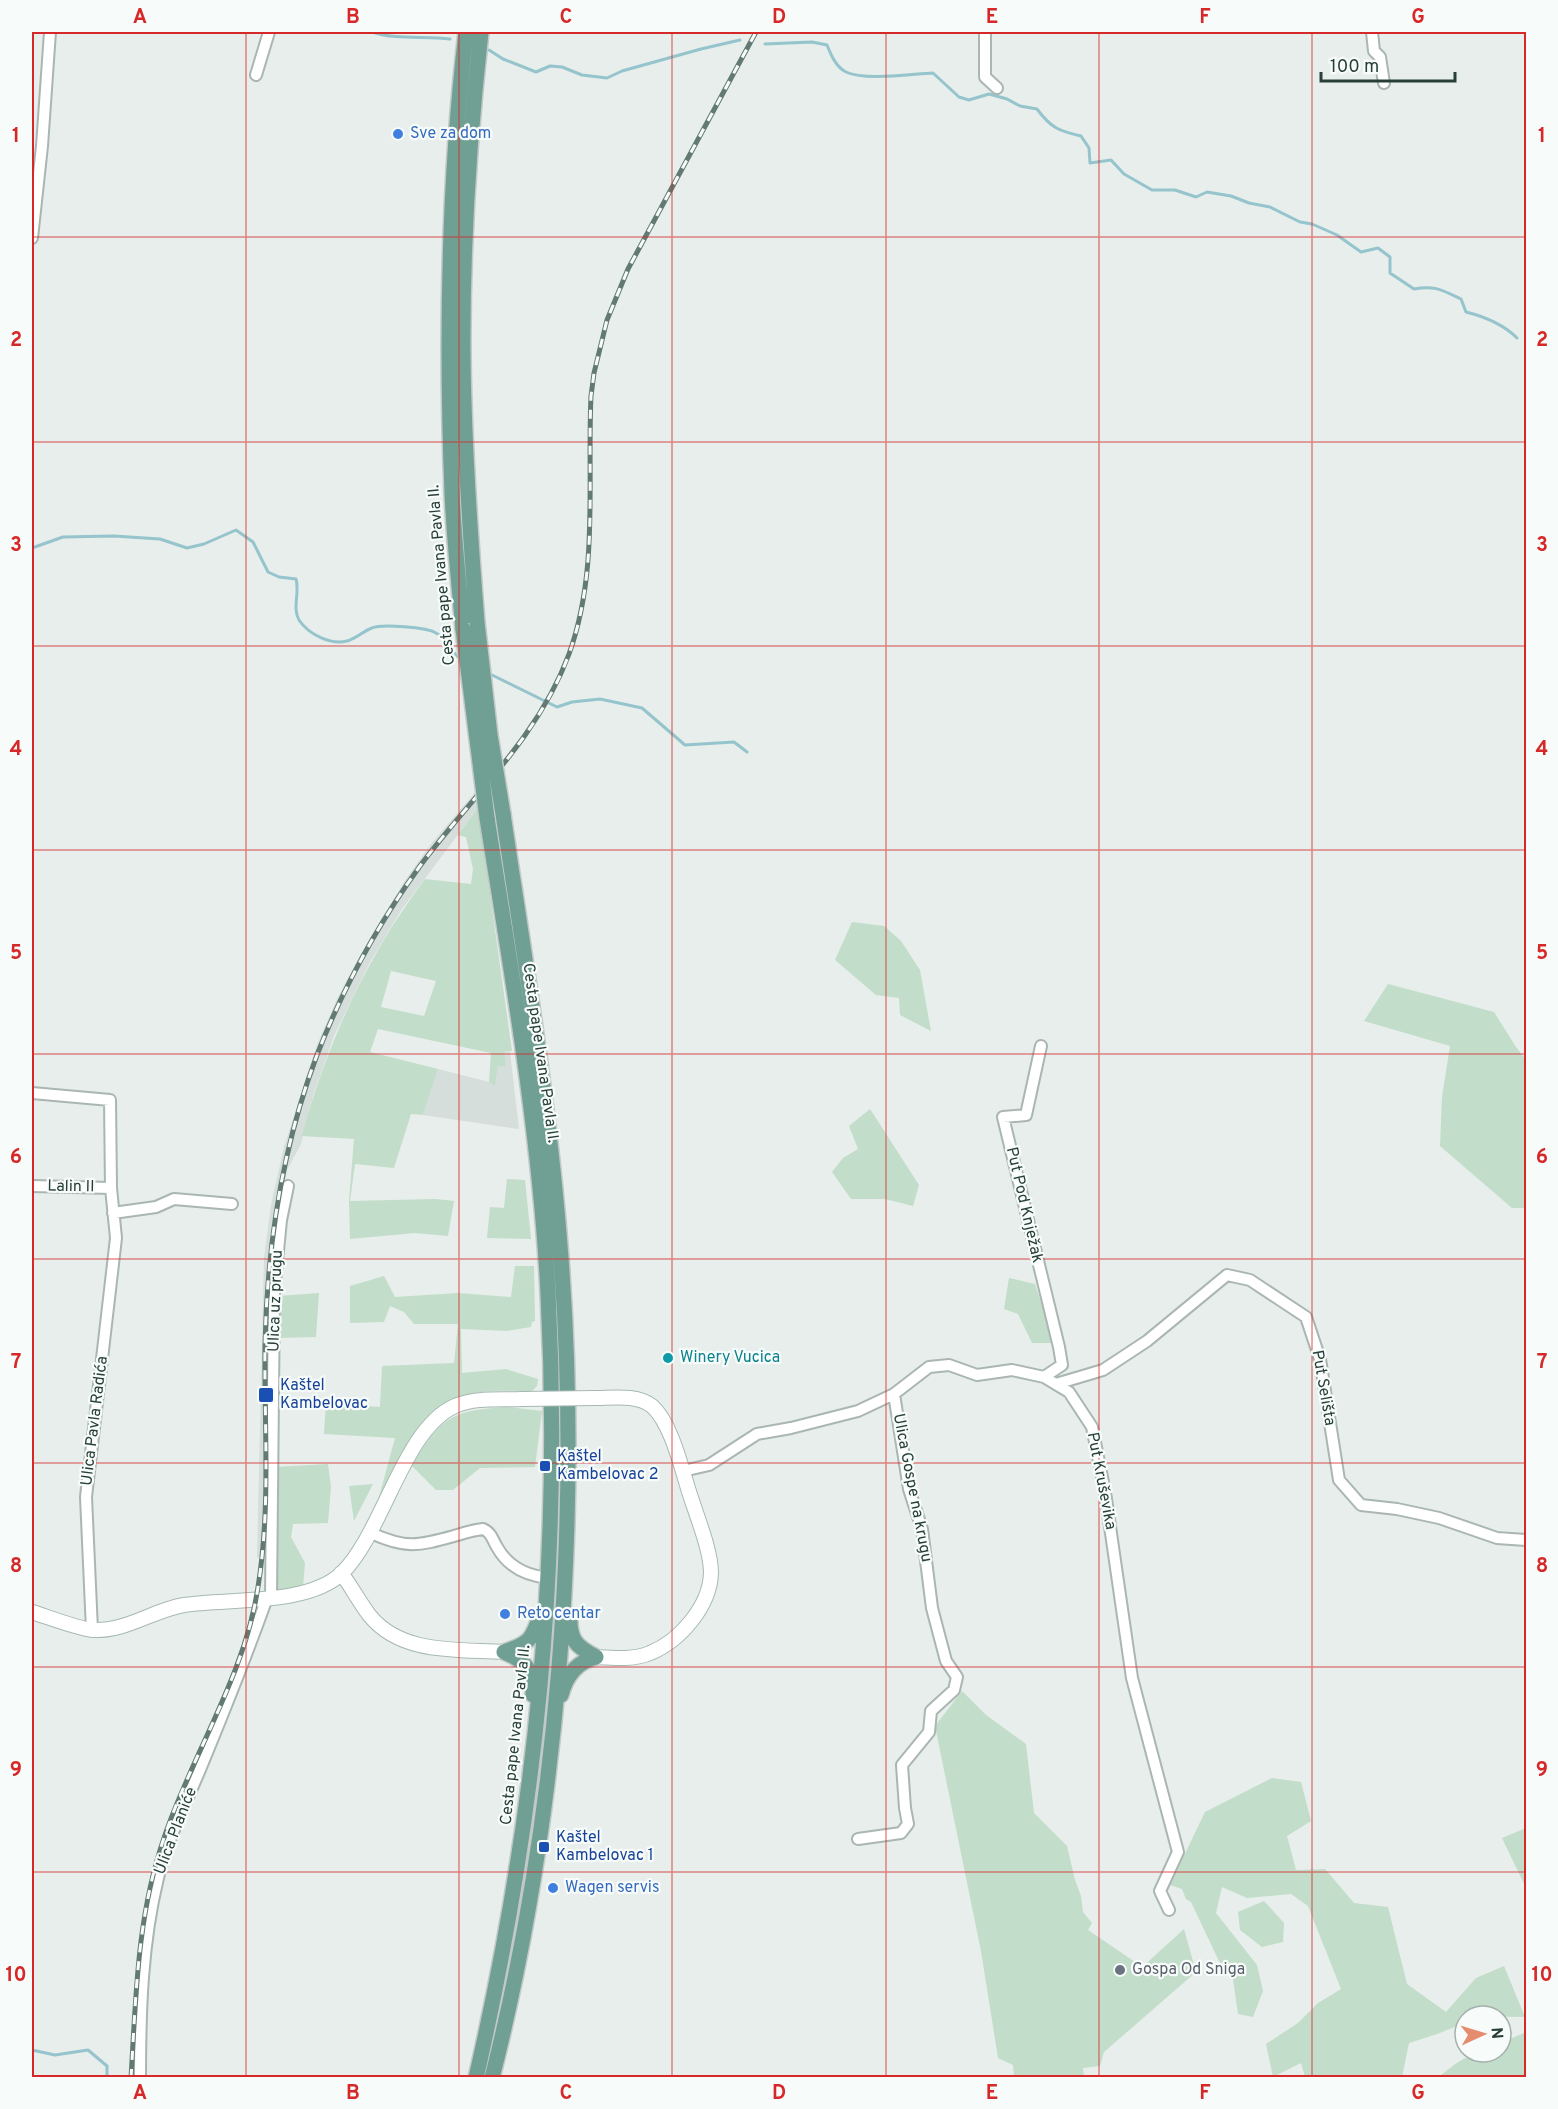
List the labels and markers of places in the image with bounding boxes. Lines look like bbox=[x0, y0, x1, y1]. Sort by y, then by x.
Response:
place label: Sve za dom bbox=[410, 124, 491, 144]
marker: Sve za dom bbox=[391, 127, 405, 141]
place label: Winery Vucica bbox=[680, 1348, 780, 1368]
marker: Winery Vucica bbox=[661, 1351, 675, 1365]
place label: Kaštel Kambelovac bbox=[280, 1376, 368, 1414]
marker: Kaštel Kambelovac bbox=[257, 1386, 275, 1404]
place label: Kaštel Kambelovac 2 bbox=[557, 1447, 658, 1485]
marker: Kaštel Kambelovac 2 bbox=[538, 1459, 552, 1473]
place label: Reto centar bbox=[517, 1604, 601, 1624]
marker: Reto centar bbox=[498, 1607, 512, 1621]
place label: Kaštel Kambelovac 1 bbox=[556, 1828, 654, 1866]
marker: Kaštel Kambelovac 1 bbox=[537, 1840, 551, 1854]
place label: Wagen servis bbox=[565, 1878, 659, 1898]
marker: Wagen servis bbox=[546, 1881, 560, 1895]
place label: Gospa Od Sniga bbox=[1132, 1960, 1245, 1980]
marker: Gospa Od Sniga bbox=[1113, 1963, 1127, 1977]

